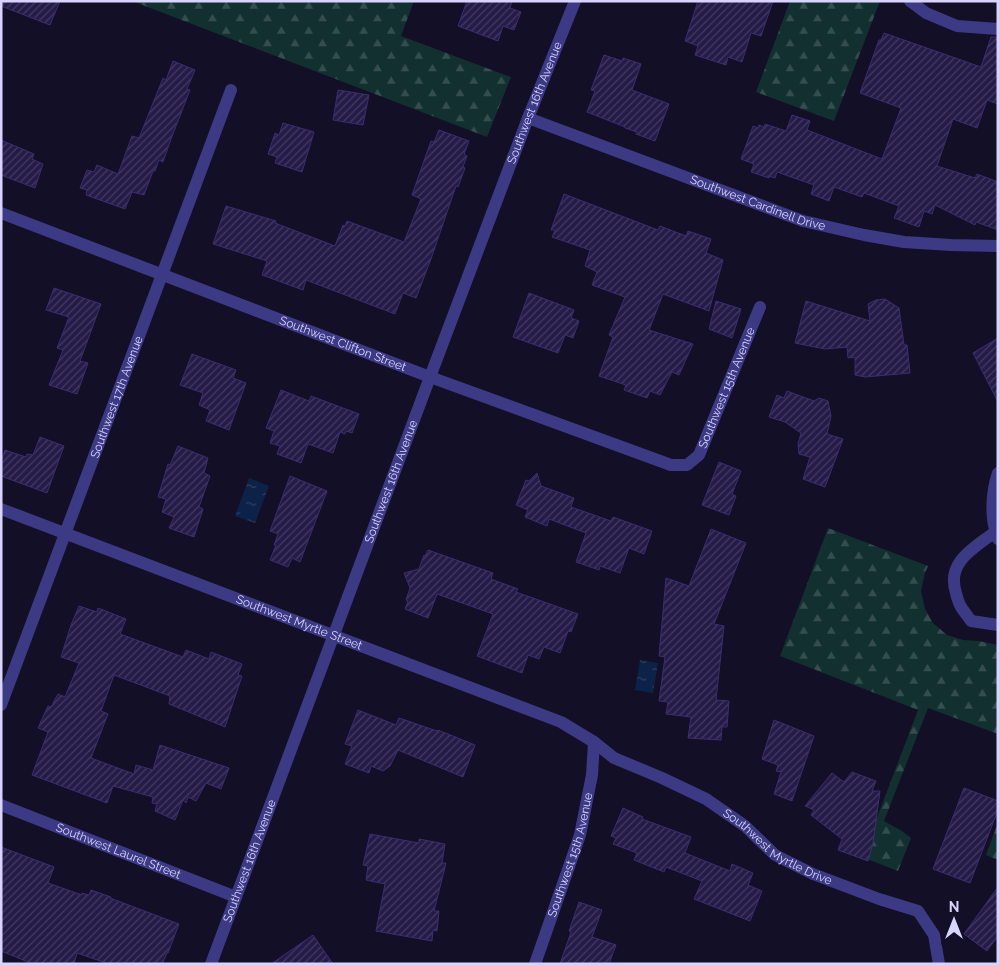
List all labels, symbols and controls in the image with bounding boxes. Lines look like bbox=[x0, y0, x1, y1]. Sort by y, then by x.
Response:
street label: Southwest 16th Avenue bbox=[504, 40, 565, 166]
street label: Southwest Cardinell Drive bbox=[688, 172, 827, 233]
street label: Southwest Clifton Street bbox=[278, 313, 408, 374]
street label: Southwest 15th Avenue bbox=[695, 325, 758, 450]
street label: Southwest 17th Avenue bbox=[88, 334, 146, 460]
street label: Southwest 16th Avenue bbox=[362, 418, 420, 545]
street label: Southwest Myrtle Street bbox=[234, 592, 364, 653]
street label: Southwest 15th Avenue bbox=[545, 791, 595, 919]
street label: Southwest 16th Avenue bbox=[220, 797, 279, 924]
street label: Southwest Myrtle Drive bbox=[720, 806, 834, 888]
street label: Southwest Laurel Street bbox=[54, 820, 183, 882]
north arrow bbox=[929, 895, 979, 945]
text: N bbox=[949, 899, 959, 915]

